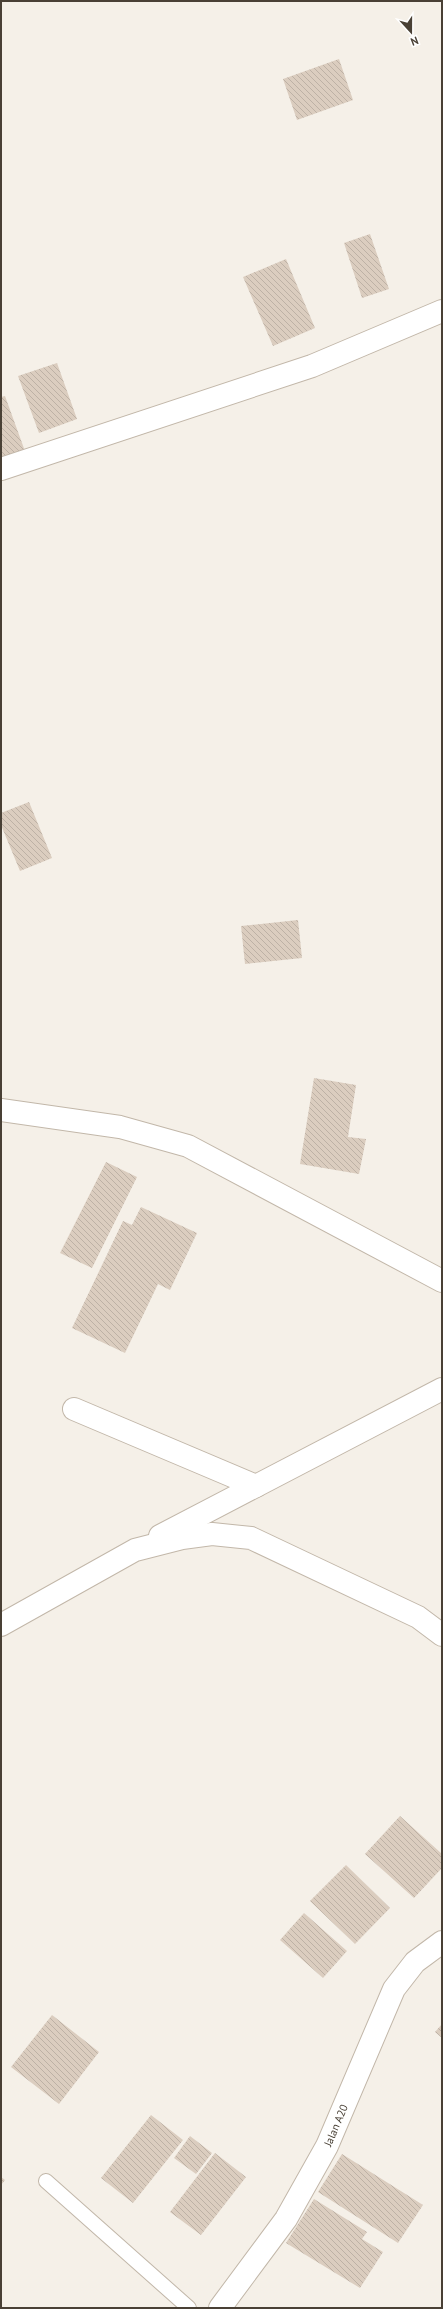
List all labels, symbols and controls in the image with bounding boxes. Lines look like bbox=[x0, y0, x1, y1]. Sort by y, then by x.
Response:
north arrow bbox=[391, 12, 431, 52]
text: N bbox=[409, 34, 420, 49]
street label: Jalan A20 bbox=[320, 2102, 351, 2149]

